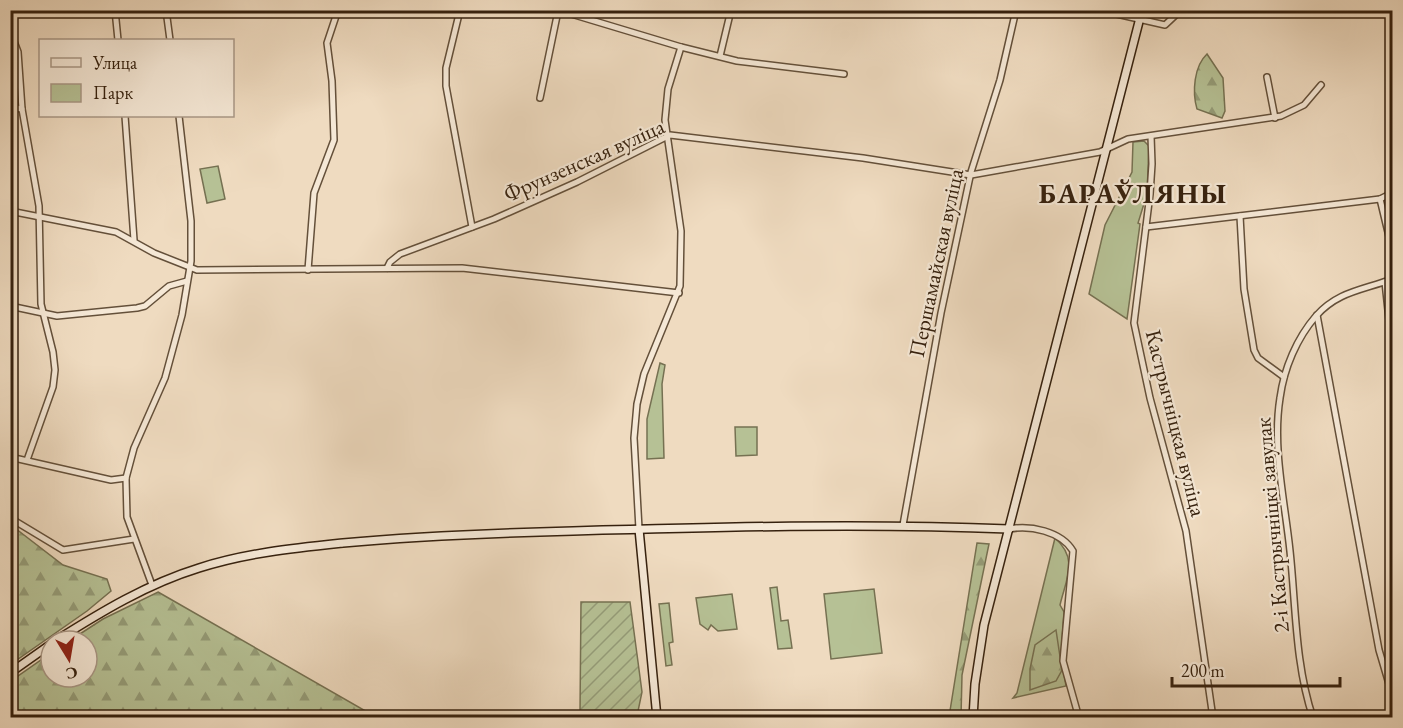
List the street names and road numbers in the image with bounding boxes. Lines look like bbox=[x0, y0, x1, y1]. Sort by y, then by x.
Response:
street label: Фрунзенская вуліца bbox=[499, 111, 669, 208]
street label: Першамайская вуліца bbox=[902, 166, 970, 360]
street label: Кастрычніцкая вуліца bbox=[1139, 327, 1213, 520]
street label: 2-і Кастрычніцкі завулак bbox=[1248, 416, 1296, 634]

